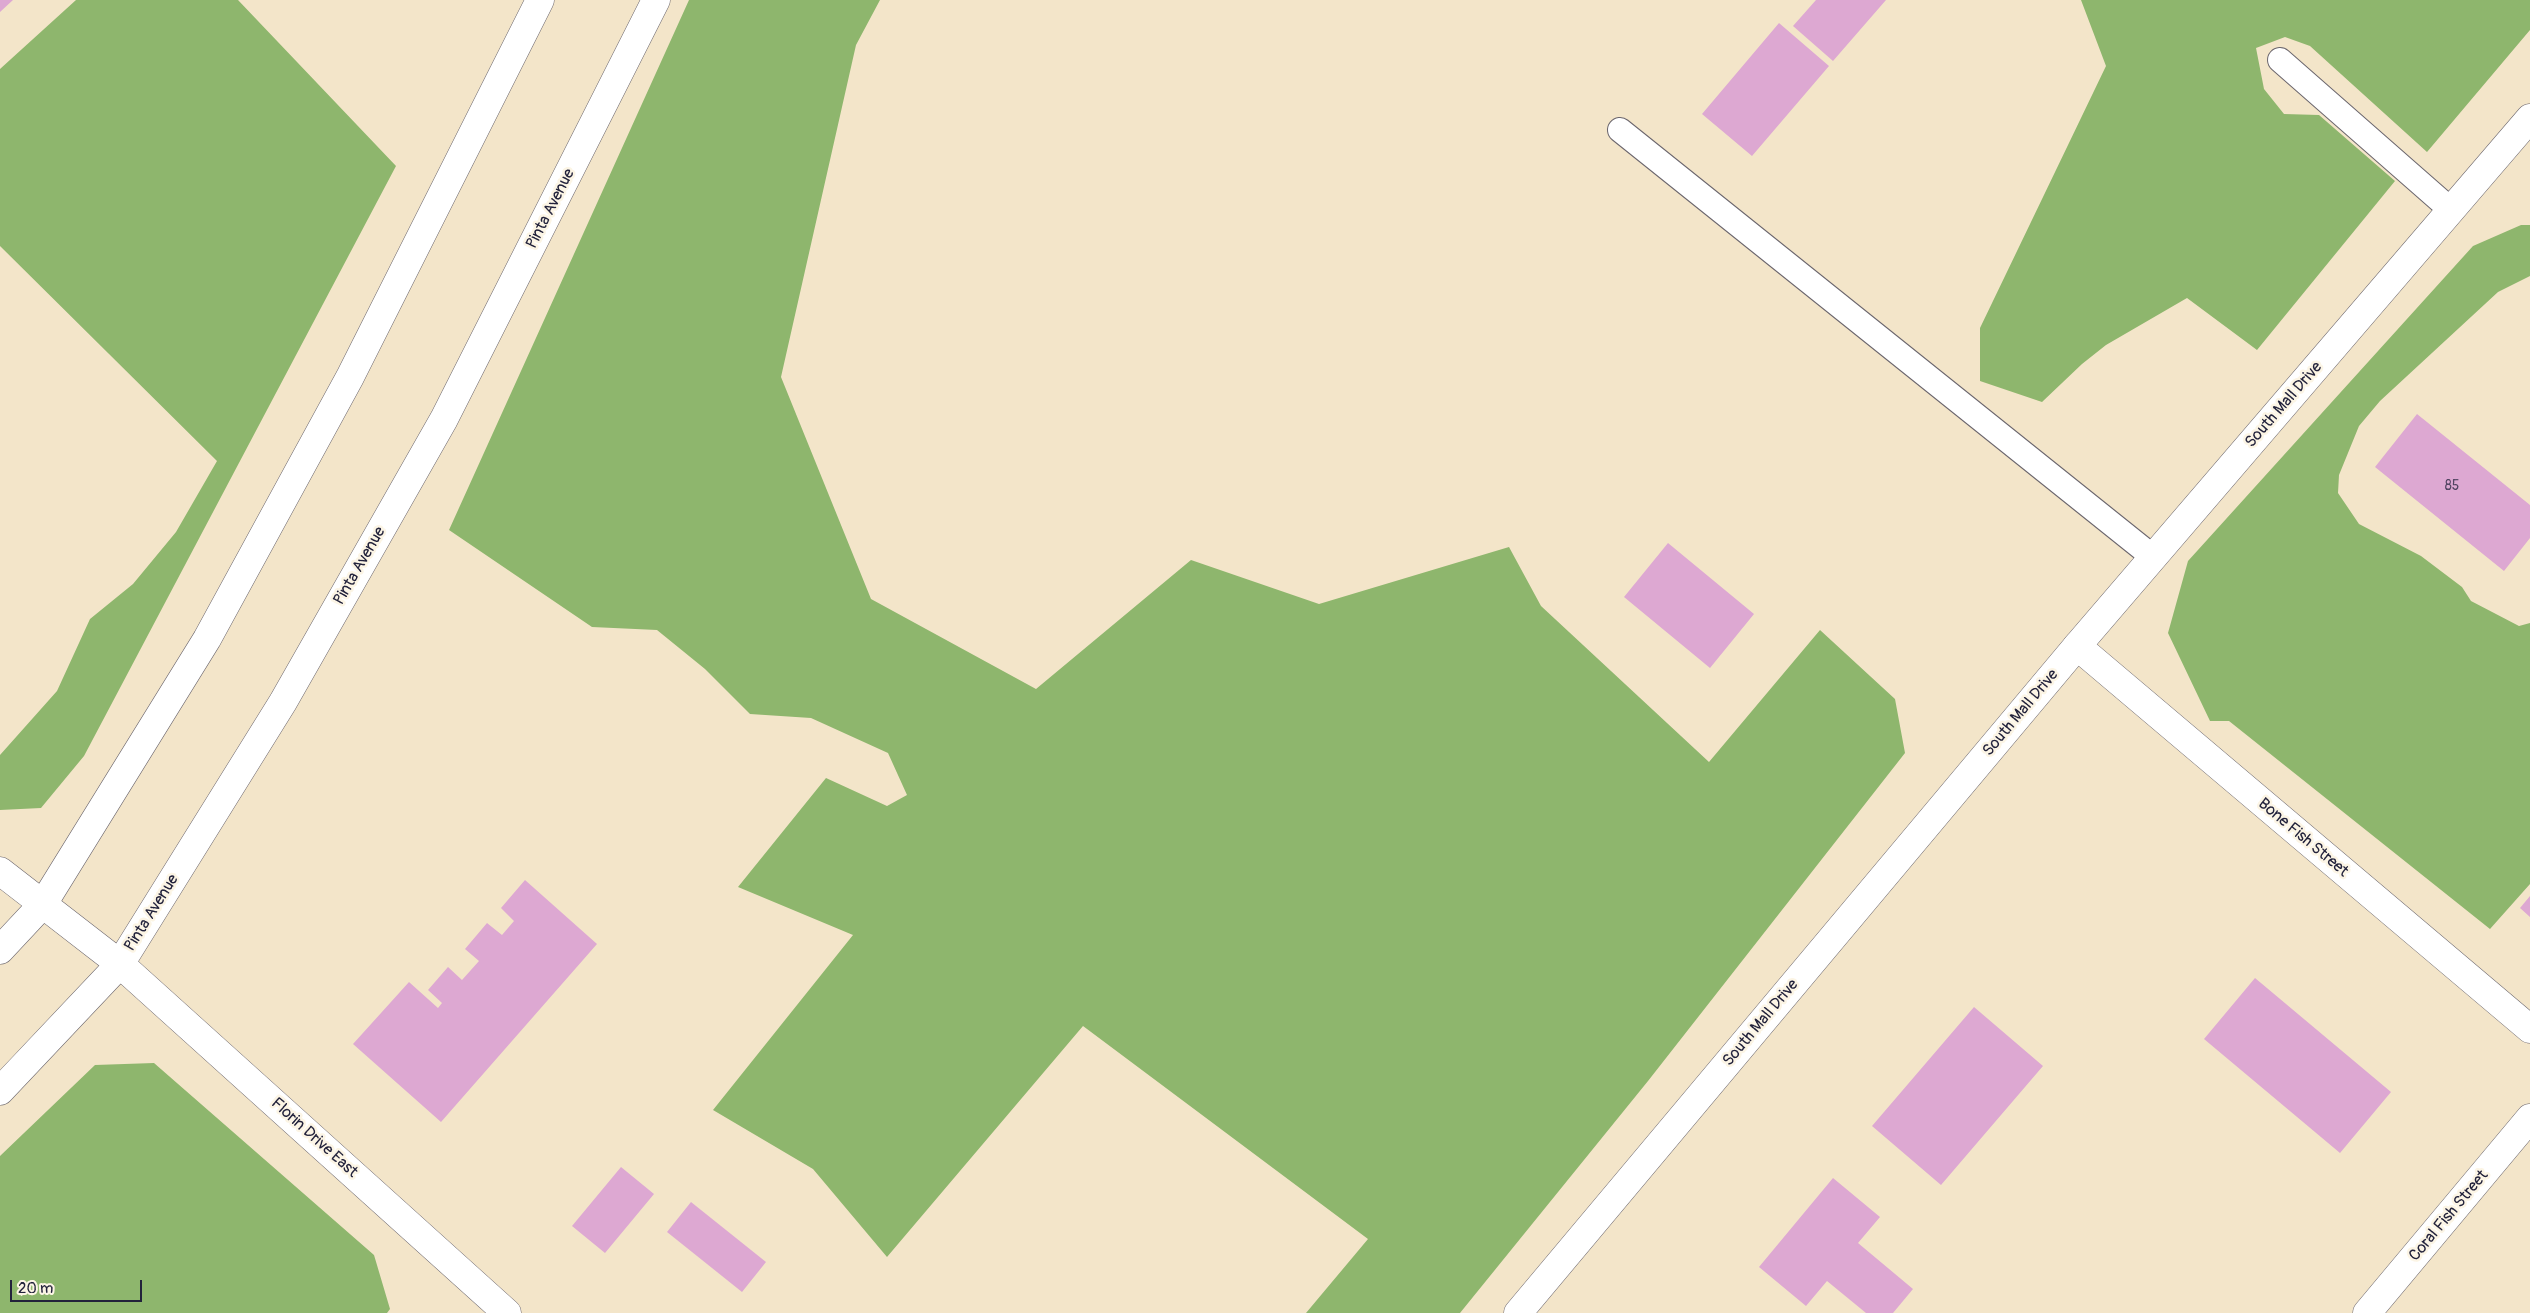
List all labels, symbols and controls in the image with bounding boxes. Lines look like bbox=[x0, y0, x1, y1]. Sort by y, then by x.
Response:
street label: Pinta Avenue bbox=[523, 166, 579, 252]
street label: South Mall Drive bbox=[2241, 358, 2327, 452]
house number: 85 bbox=[2445, 478, 2459, 494]
street label: Pinta Avenue bbox=[330, 524, 390, 608]
street label: South Mall Drive bbox=[1979, 666, 2063, 760]
street label: Bone Fish Street bbox=[2254, 795, 2352, 881]
street label: Pinta Avenue bbox=[121, 871, 183, 955]
street label: South Mall Drive bbox=[1719, 976, 1803, 1070]
street label: Florin Drive East bbox=[267, 1094, 361, 1182]
street label: Coral Fish Street bbox=[2405, 1167, 2493, 1265]
scale bar bbox=[12, 1270, 145, 1302]
text: 20 m bbox=[18, 1279, 53, 1298]

